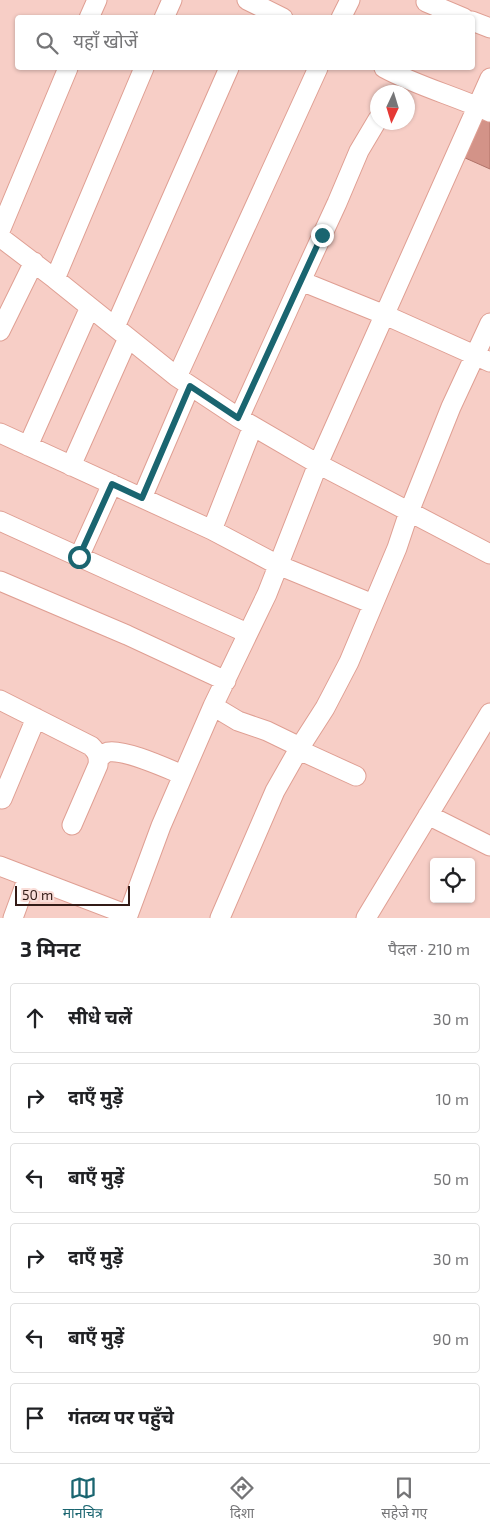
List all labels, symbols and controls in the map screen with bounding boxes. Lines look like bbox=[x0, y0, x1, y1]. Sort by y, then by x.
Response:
search box bbox=[15, 15, 475, 70]
icon: search bbox=[33, 29, 61, 57]
text: यहाँ खोजें bbox=[73, 29, 138, 52]
north arrow bbox=[370, 85, 415, 130]
route end bbox=[311, 224, 334, 247]
route start bbox=[68, 546, 91, 569]
map controls bbox=[430, 858, 475, 903]
button: locate bbox=[430, 858, 475, 903]
scale bar bbox=[15, 883, 130, 906]
text: 50 m bbox=[22, 886, 53, 903]
text: 3 मिनट bbox=[20, 936, 81, 961]
text: पैदल · 210 m bbox=[388, 939, 470, 958]
icon: ahead bbox=[21, 1004, 49, 1032]
text: सीधे चलें bbox=[68, 1005, 132, 1028]
text: 30 m bbox=[433, 1009, 469, 1028]
icon: right bbox=[21, 1084, 49, 1112]
text: दाएँ मुड़ें bbox=[68, 1085, 123, 1108]
text: 10 m bbox=[435, 1089, 469, 1108]
icon: left bbox=[21, 1164, 49, 1192]
text: बाएँ मुड़ें bbox=[68, 1165, 124, 1188]
text: 50 m bbox=[433, 1169, 469, 1188]
icon: right bbox=[21, 1244, 49, 1272]
text: दाएँ मुड़ें bbox=[68, 1245, 123, 1268]
text: 30 m bbox=[433, 1249, 469, 1268]
icon: left bbox=[21, 1324, 49, 1352]
text: बाएँ मुड़ें bbox=[68, 1325, 124, 1348]
text: 90 m bbox=[433, 1329, 469, 1348]
icon: arrive bbox=[21, 1404, 49, 1432]
text: गंतव्य पर पहुँचे bbox=[68, 1405, 174, 1428]
tab: मानचित्र bbox=[63, 1474, 103, 1524]
tab: दिशा bbox=[228, 1474, 256, 1524]
tab: सहेजे गए bbox=[381, 1474, 427, 1524]

